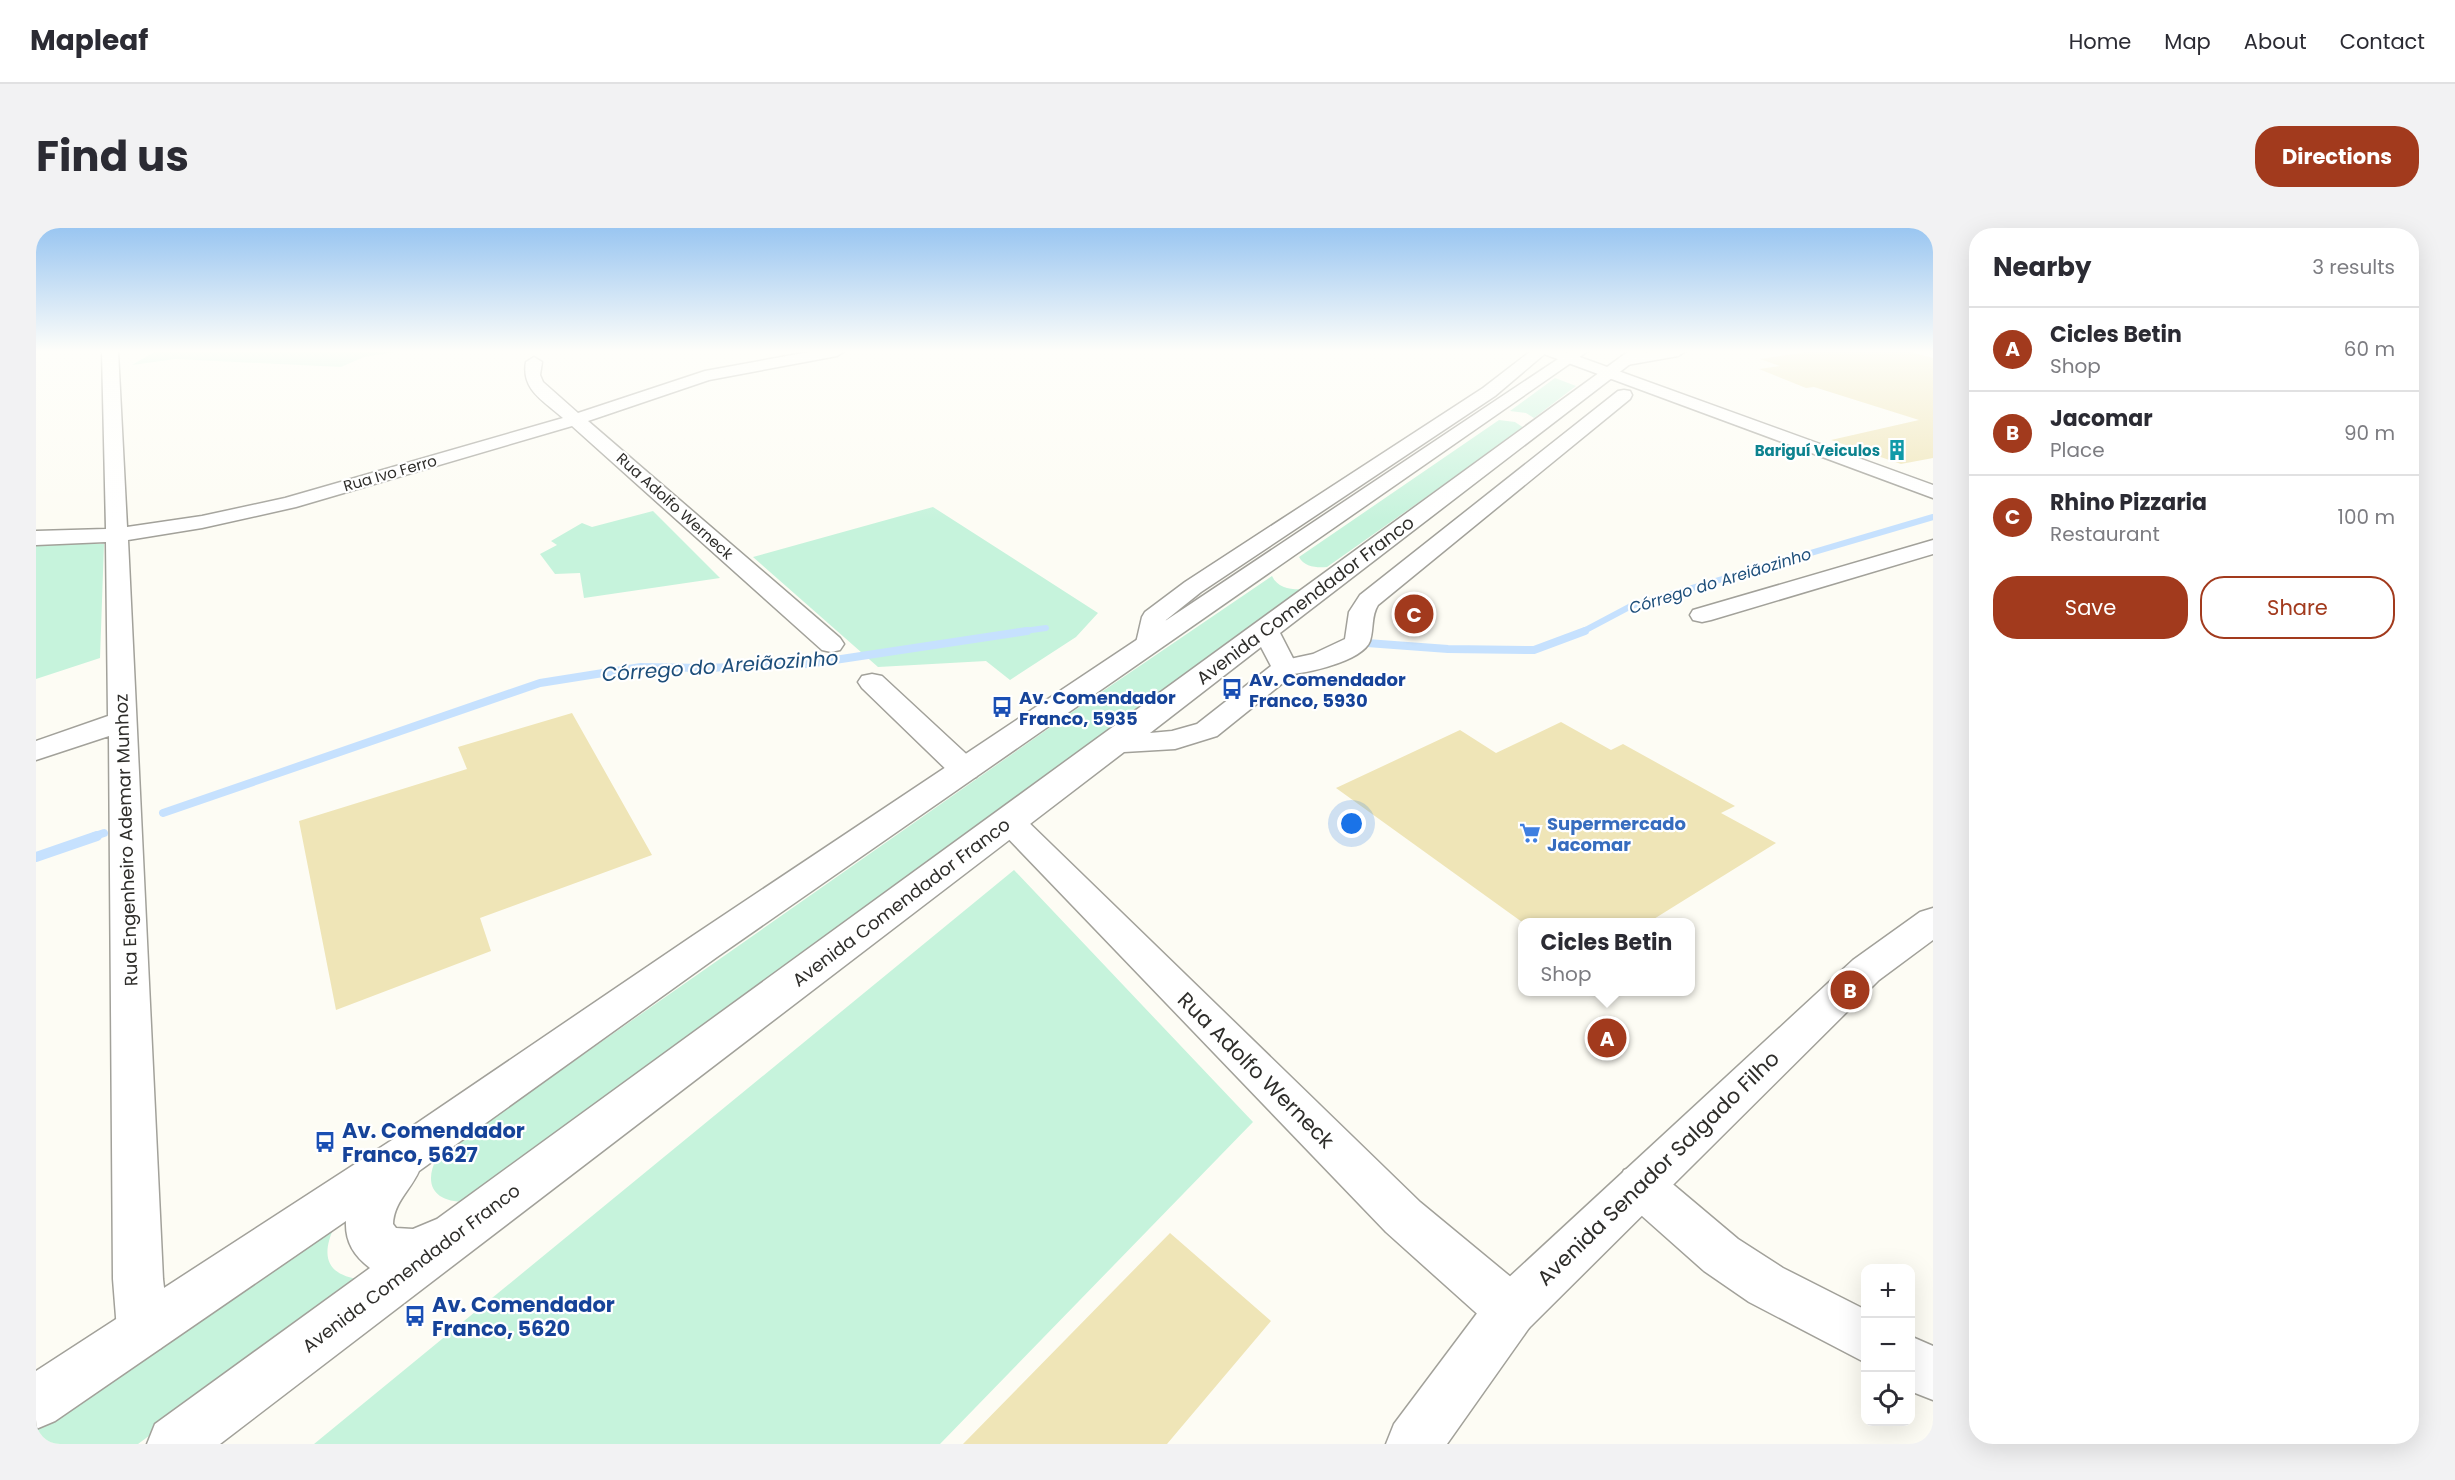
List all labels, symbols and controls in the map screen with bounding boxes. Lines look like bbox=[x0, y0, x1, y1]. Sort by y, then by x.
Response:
text: Mapleaf bbox=[30, 21, 148, 60]
text: Home bbox=[2069, 27, 2131, 56]
text: Map bbox=[2164, 27, 2211, 56]
text: About bbox=[2244, 27, 2307, 56]
text: Contact bbox=[2340, 27, 2425, 56]
button: Directions bbox=[2255, 126, 2419, 187]
text: Find us bbox=[36, 127, 189, 186]
text: Nearby bbox=[1993, 249, 2091, 285]
text: 3 results bbox=[2312, 253, 2395, 281]
text: Cicles Betin bbox=[2050, 319, 2182, 350]
text: A bbox=[2005, 335, 2020, 363]
text: 60 m bbox=[2344, 335, 2395, 363]
text: Shop bbox=[2050, 352, 2101, 380]
text: Jacomar bbox=[2050, 403, 2153, 434]
text: B bbox=[2006, 419, 2019, 447]
text: 90 m bbox=[2344, 419, 2395, 447]
text: Place bbox=[2050, 436, 2105, 464]
building icon: Bariguí Veiculos bbox=[1885, 438, 1909, 462]
place label: Bariguí Veiculos bbox=[1755, 440, 1880, 461]
street label: Rua Adolfo Werneck bbox=[612, 448, 738, 564]
street label: Rua Ivo Ferro bbox=[341, 450, 439, 496]
text: Rhino Pizzaria bbox=[2050, 487, 2207, 518]
text: C bbox=[2005, 503, 2020, 531]
text: 100 m bbox=[2338, 503, 2395, 531]
street label: Avenida Comendador Franco bbox=[1192, 511, 1418, 689]
text: Restaurant bbox=[2050, 520, 2160, 548]
water label: Córrego do Areiãozinho bbox=[1626, 542, 1814, 620]
button: Save bbox=[1993, 576, 2188, 639]
button: Share bbox=[2200, 576, 2395, 639]
pin: C bbox=[1394, 592, 1434, 636]
water label: Córrego do Areiãozinho bbox=[601, 644, 839, 688]
place label: Av. Comendador Franco, 5930 bbox=[1249, 667, 1406, 713]
bus stop icon: Av. Comendador Franco, 5930 bbox=[1220, 677, 1244, 701]
place label: Av. Comendador Franco, 5935 bbox=[1019, 685, 1176, 731]
street label: Rua Engenheiro Ademar Munhoz bbox=[108, 693, 144, 987]
bus stop icon: Av. Comendador Franco, 5935 bbox=[990, 695, 1014, 719]
your location bbox=[1337, 809, 1366, 838]
place label: Supermercado Jacomar bbox=[1547, 811, 1686, 857]
street label: Avenida Comendador Franco bbox=[787, 812, 1015, 992]
supermarket icon: Supermercado Jacomar bbox=[1518, 821, 1542, 845]
popup bbox=[1518, 918, 1695, 996]
text: Cicles Betin bbox=[1541, 927, 1672, 958]
text: Shop bbox=[1541, 960, 1591, 988]
pin: B bbox=[1830, 968, 1870, 1012]
street label: Rua Adolfo Werneck bbox=[1171, 985, 1341, 1155]
pin: A bbox=[1588, 1016, 1626, 1060]
street label: Avenida Senador Salgado Filho bbox=[1530, 1044, 1786, 1292]
place label: Av. Comendador Franco, 5627 bbox=[342, 1116, 525, 1169]
bus stop icon: Av. Comendador Franco, 5627 bbox=[313, 1130, 337, 1154]
street label: Avenida Comendador Franco bbox=[297, 1178, 525, 1358]
map controls bbox=[1861, 1264, 1915, 1426]
button: + bbox=[1861, 1264, 1915, 1318]
place label: Av. Comendador Franco, 5620 bbox=[432, 1290, 615, 1343]
bus stop icon: Av. Comendador Franco, 5620 bbox=[403, 1304, 427, 1328]
button: − bbox=[1861, 1318, 1915, 1372]
button: locate bbox=[1861, 1372, 1915, 1426]

